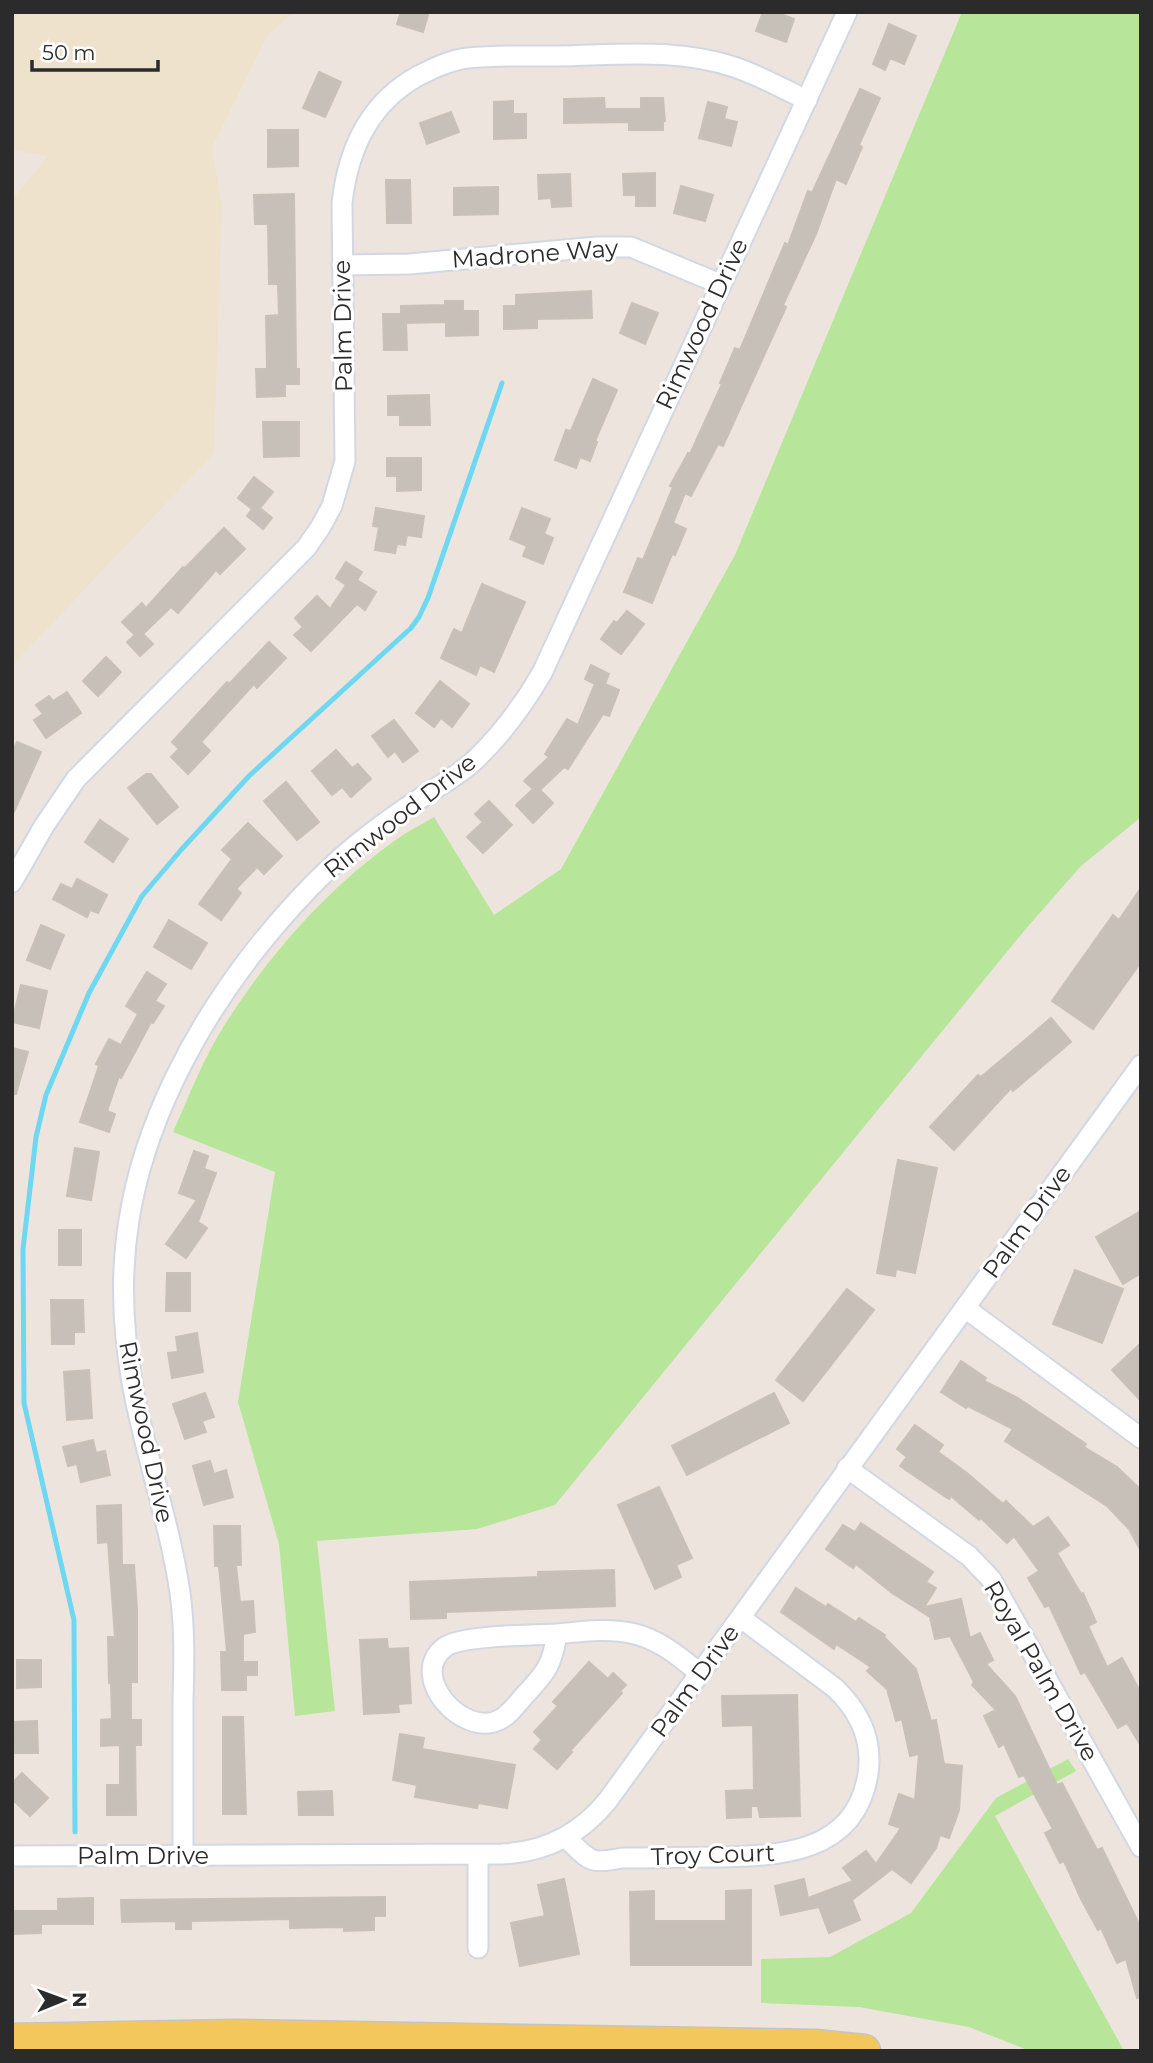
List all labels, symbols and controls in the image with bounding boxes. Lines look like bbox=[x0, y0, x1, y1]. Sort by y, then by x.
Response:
scale bar bbox=[32, 28, 158, 72]
text: 50 m bbox=[42, 40, 96, 65]
street label: Madrone Way bbox=[451, 233, 619, 274]
street label: Rimwood Drive bbox=[649, 234, 754, 414]
street label: Palm Drive bbox=[327, 260, 358, 392]
street label: Rimwood Drive bbox=[318, 747, 482, 884]
street label: Palm Drive bbox=[976, 1160, 1077, 1284]
street label: Rimwood Drive bbox=[113, 1338, 180, 1526]
street label: Royal Palm Drive bbox=[978, 1575, 1105, 1766]
street label: Palm Drive bbox=[644, 1619, 745, 1743]
street label: Troy Court bbox=[650, 1838, 776, 1871]
street label: Palm Drive bbox=[77, 1841, 209, 1870]
north arrow bbox=[28, 1965, 98, 2035]
text: N bbox=[68, 1992, 91, 2008]

